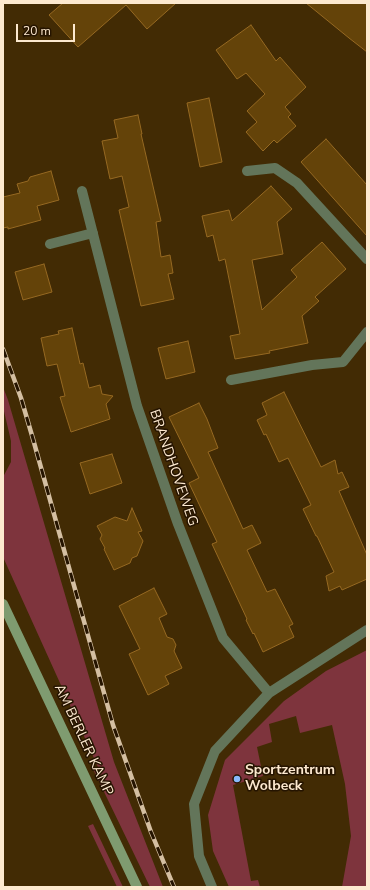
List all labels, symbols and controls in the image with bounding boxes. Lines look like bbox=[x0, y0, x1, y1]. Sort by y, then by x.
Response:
scale bar bbox=[18, 16, 77, 42]
text: 20 m bbox=[23, 23, 51, 39]
street label: BRANDHOVEWEG bbox=[145, 407, 201, 529]
street label: AM BERLER KAMP bbox=[50, 682, 116, 798]
place label: Sportzentrum Wolbeck bbox=[245, 763, 335, 796]
marker: Sportzentrum Wolbeck bbox=[232, 774, 242, 784]

